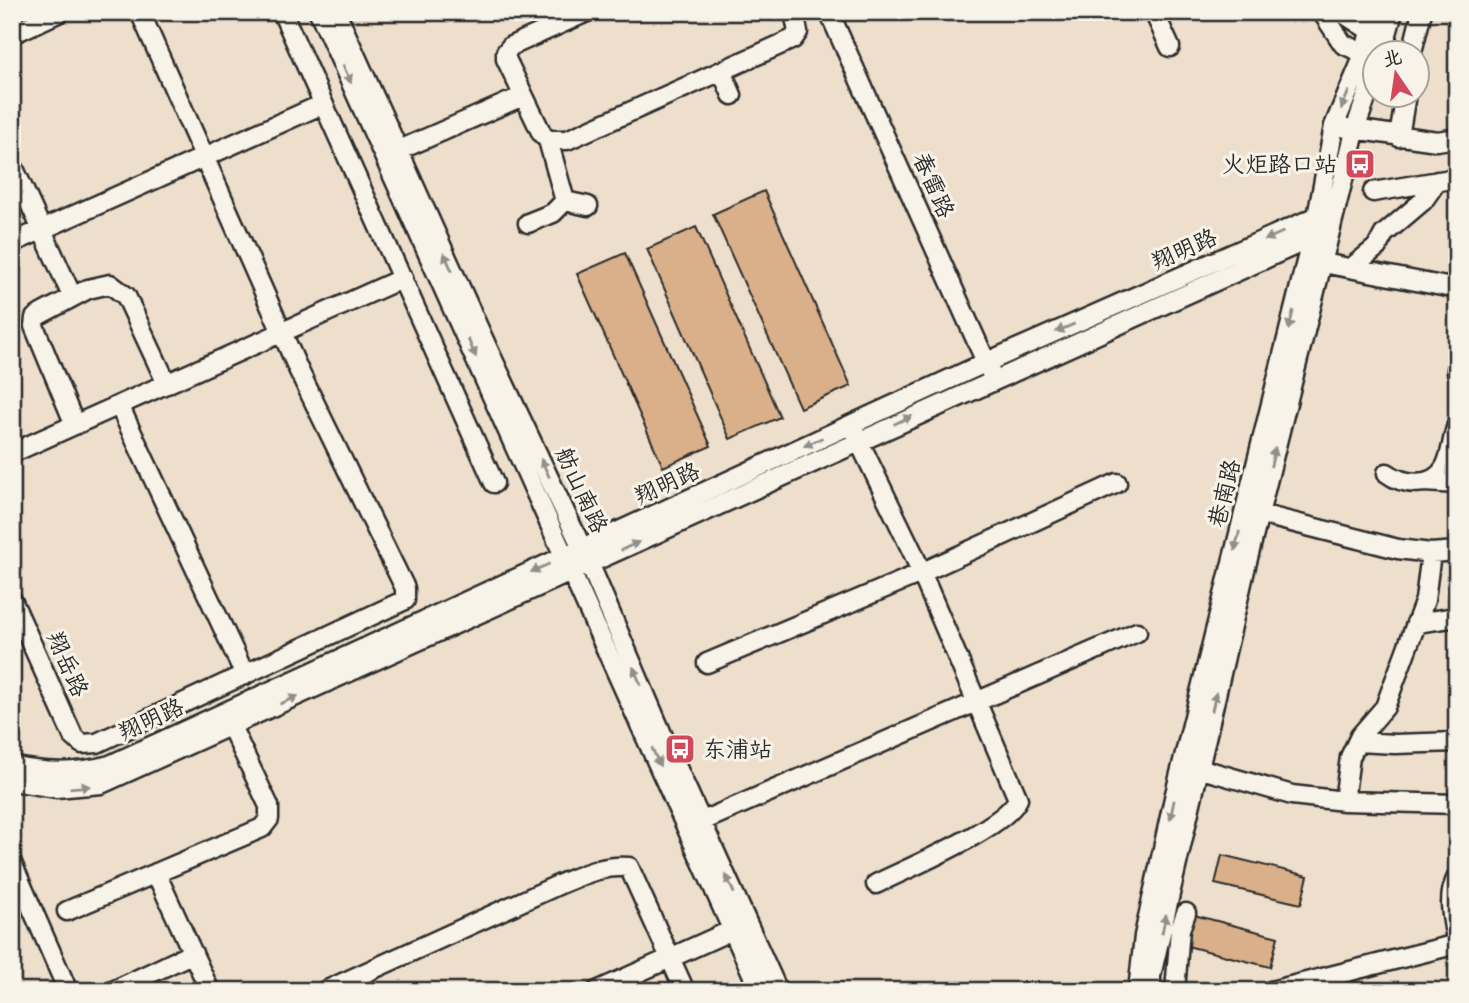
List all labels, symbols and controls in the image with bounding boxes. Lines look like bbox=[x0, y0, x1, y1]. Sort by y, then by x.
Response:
north arrow bbox=[1360, 38, 1430, 108]
text: 北 bbox=[1381, 46, 1404, 71]
one-way arrow bbox=[342, 64, 353, 85]
one-way arrow bbox=[1339, 90, 1351, 110]
bus stop icon: 火炬路口站 bbox=[1343, 147, 1377, 181]
street label: 春雷路 bbox=[907, 148, 960, 222]
place label: 火炬路口站 bbox=[1222, 151, 1337, 178]
street label: 翔明路 bbox=[1147, 223, 1221, 276]
one-way arrow bbox=[1263, 231, 1284, 242]
one-way arrow bbox=[442, 252, 454, 272]
one-way arrow bbox=[1285, 309, 1296, 331]
one-way arrow bbox=[1055, 322, 1075, 334]
one-way arrow bbox=[466, 338, 478, 358]
one-way arrow bbox=[893, 414, 914, 425]
one-way arrow bbox=[803, 437, 824, 448]
street label: 舫山南路 bbox=[550, 443, 613, 538]
one-way arrow bbox=[1268, 446, 1279, 468]
street label: 巷南路 bbox=[1203, 456, 1246, 530]
street label: 翔明路 bbox=[630, 457, 704, 510]
one-way arrow bbox=[539, 458, 550, 478]
one-way arrow bbox=[1231, 530, 1242, 552]
one-way arrow bbox=[620, 540, 640, 552]
one-way arrow bbox=[530, 562, 550, 574]
street label: 翔岳路 bbox=[41, 627, 94, 701]
one-way arrow bbox=[632, 665, 643, 686]
one-way arrow bbox=[1208, 691, 1219, 713]
street label: 翔明路 bbox=[114, 693, 188, 746]
one-way arrow bbox=[278, 694, 299, 705]
bus stop icon: 东浦站 bbox=[663, 732, 697, 766]
place label: 东浦站 bbox=[703, 736, 772, 763]
one-way arrow bbox=[650, 747, 662, 767]
one-way arrow bbox=[69, 781, 91, 792]
one-way arrow bbox=[1166, 799, 1177, 821]
one-way arrow bbox=[724, 874, 736, 894]
one-way arrow bbox=[1158, 913, 1169, 935]

